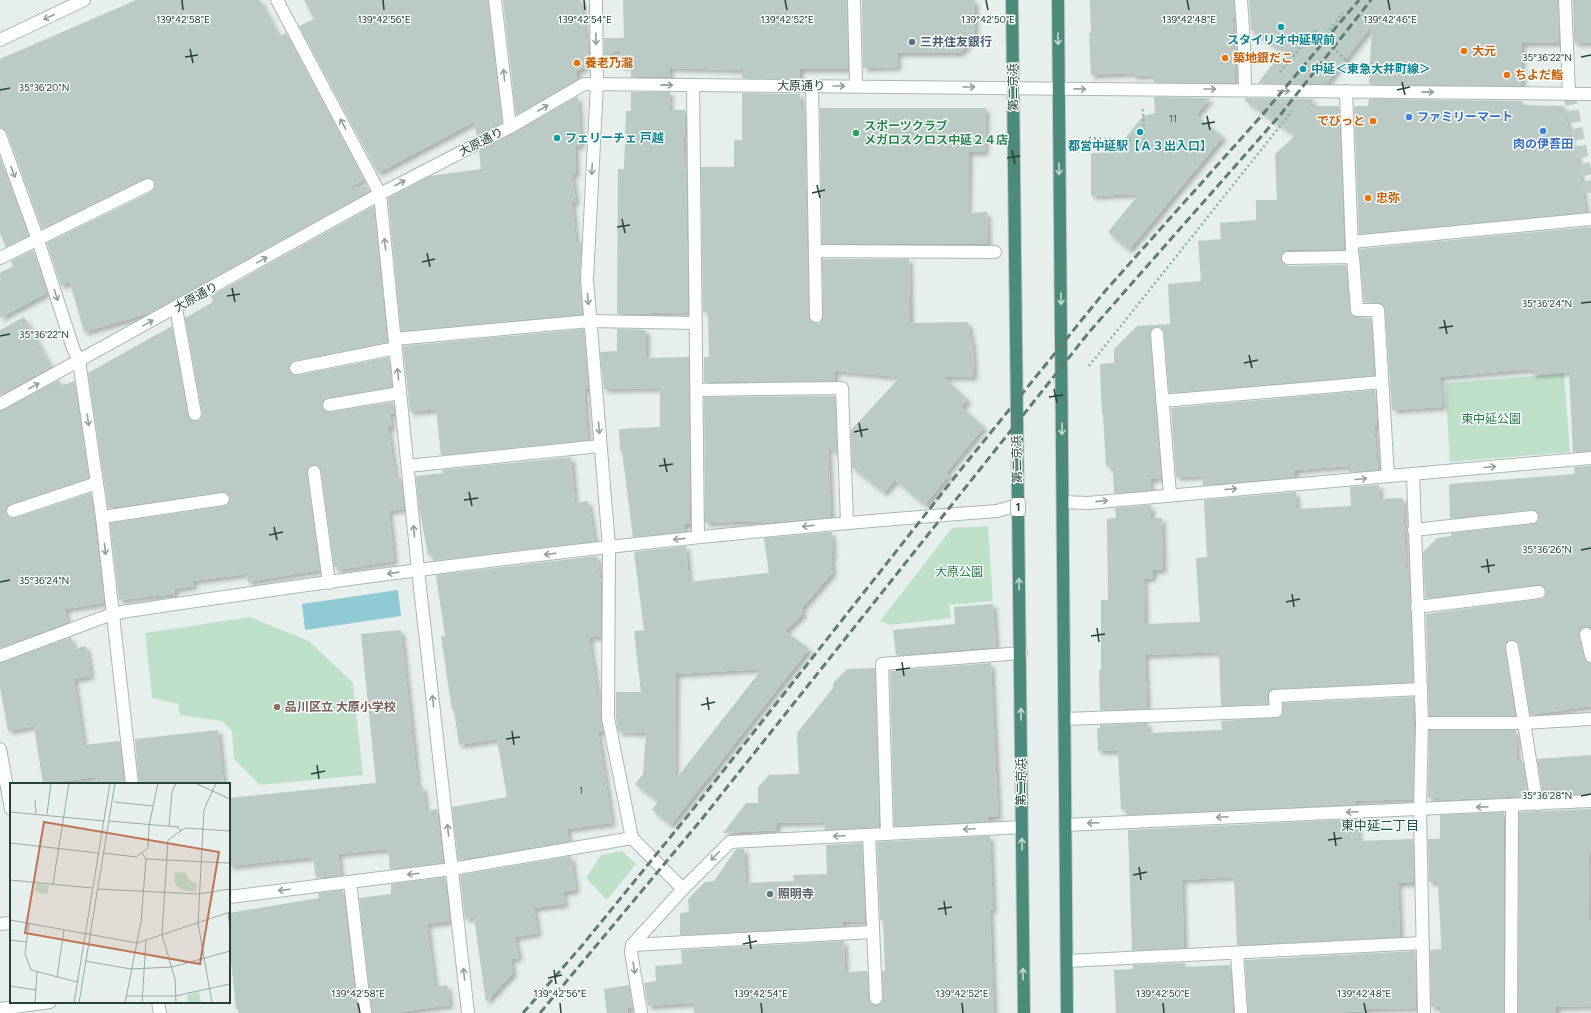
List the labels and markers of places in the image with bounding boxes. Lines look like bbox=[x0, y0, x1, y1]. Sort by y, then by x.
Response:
marker: スタイリオ中延駅前 bbox=[1276, 22, 1286, 32]
place label: スタイリオ中延駅前 bbox=[1227, 33, 1335, 47]
place label: 三井住友銀行 bbox=[920, 35, 992, 49]
marker: 三井住友銀行 bbox=[907, 37, 917, 47]
place label: 大元 bbox=[1472, 44, 1496, 58]
marker: 大元 bbox=[1459, 46, 1469, 56]
place label: 築地銀だこ bbox=[1233, 51, 1293, 65]
marker: 築地銀だこ bbox=[1220, 53, 1230, 63]
place label: 養老乃瀧 bbox=[585, 56, 633, 70]
marker: 養老乃瀧 bbox=[572, 58, 582, 68]
place label: 中延＜東急大井町線＞ bbox=[1311, 62, 1431, 76]
marker: 中延＜東急大井町線＞ bbox=[1298, 64, 1308, 74]
place label: ちよだ鮨 bbox=[1515, 68, 1563, 82]
marker: ちよだ鮨 bbox=[1502, 70, 1512, 80]
place label: ファミリーマート bbox=[1417, 110, 1513, 124]
marker: ファミリーマート bbox=[1404, 112, 1414, 122]
place label: でびっと bbox=[1317, 114, 1365, 128]
marker: でびっと bbox=[1368, 116, 1378, 126]
place label: スポーツクラブ メガロスクロス中延２４店 bbox=[864, 119, 1008, 147]
marker: 肉の伊吾田 bbox=[1538, 126, 1548, 136]
marker: 都営中延駅【Ａ３出入口】 bbox=[1135, 127, 1145, 137]
marker: スポーツクラブ メガロスクロス中延２４店 bbox=[851, 128, 861, 138]
place label: フェリーチェ 戸越 bbox=[565, 131, 664, 145]
marker: フェリーチェ 戸越 bbox=[552, 133, 562, 143]
place label: 肉の伊吾田 bbox=[1513, 137, 1573, 151]
place label: 都営中延駅【Ａ３出入口】 bbox=[1068, 139, 1212, 153]
place label: 忠弥 bbox=[1376, 191, 1400, 205]
marker: 忠弥 bbox=[1363, 193, 1373, 203]
place label: 品川区立 大原小学校 bbox=[285, 700, 396, 714]
marker: 品川区立 大原小学校 bbox=[272, 702, 282, 712]
place label: 照明寺 bbox=[778, 887, 814, 901]
marker: 照明寺 bbox=[765, 889, 775, 899]

